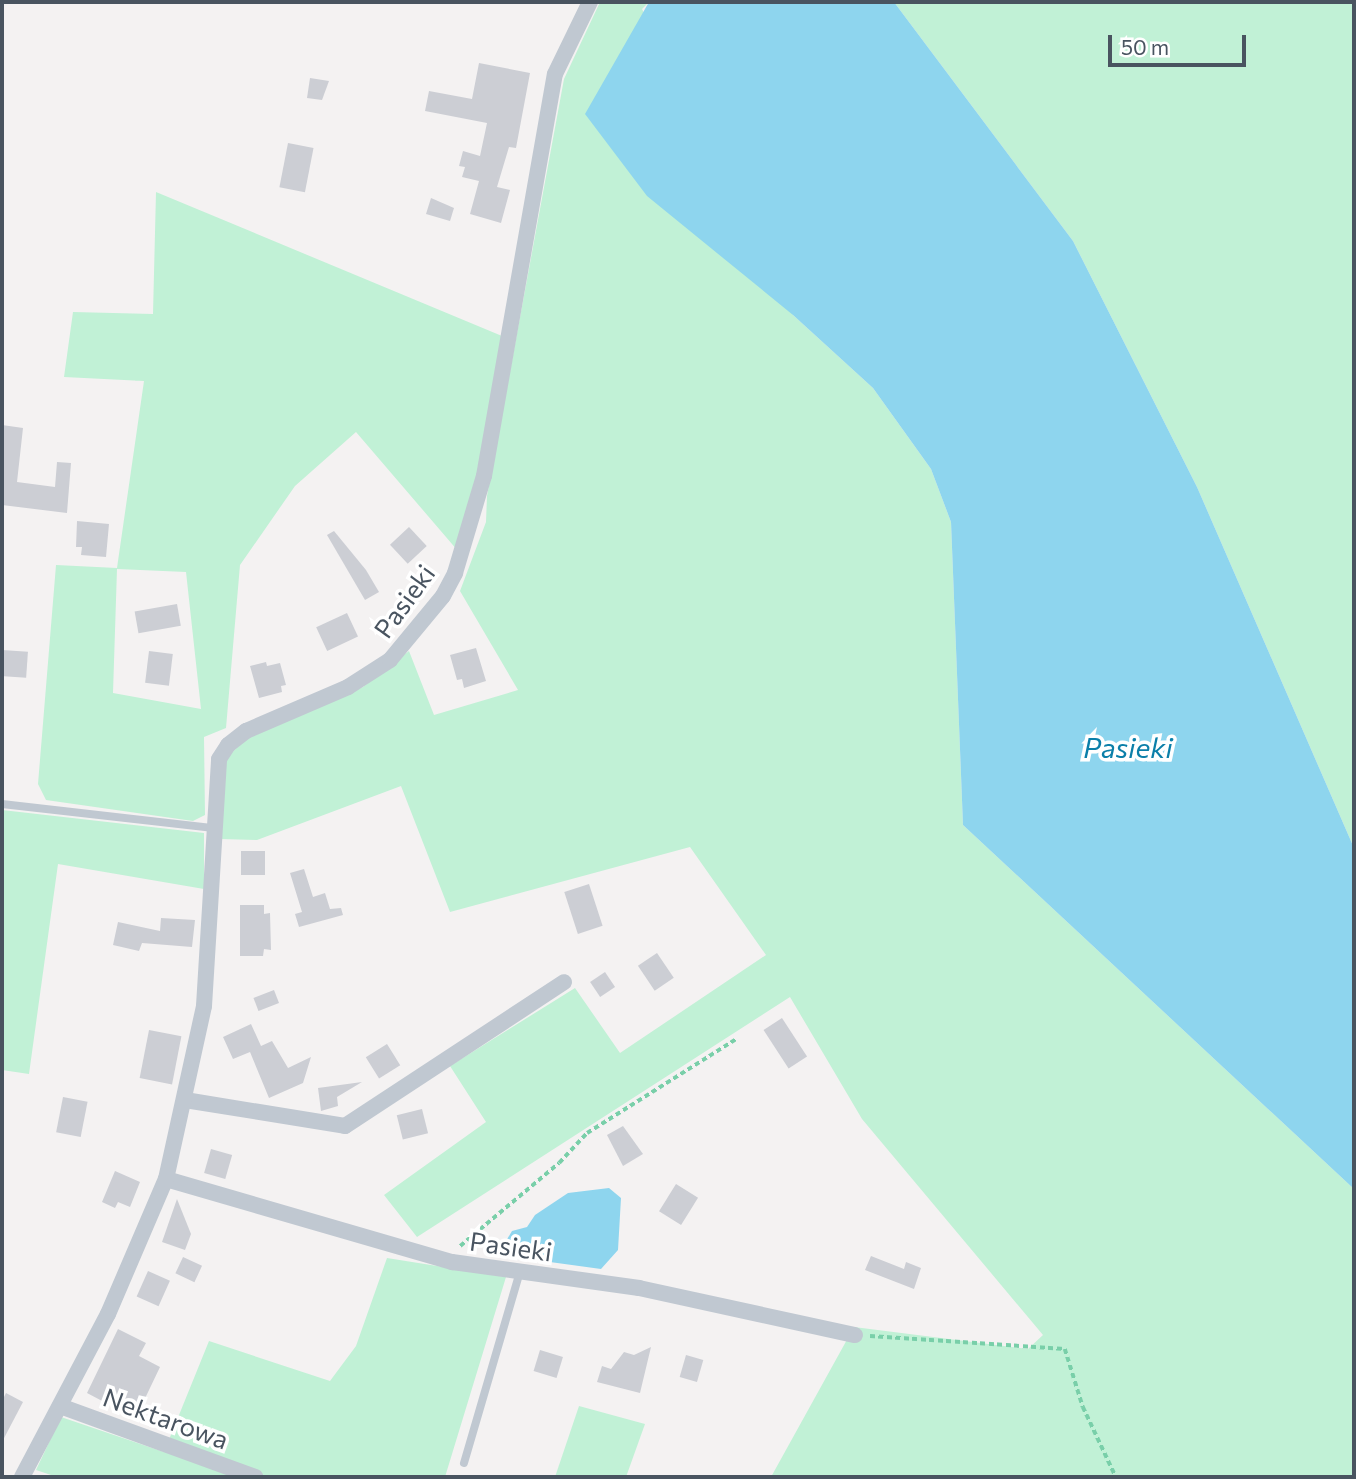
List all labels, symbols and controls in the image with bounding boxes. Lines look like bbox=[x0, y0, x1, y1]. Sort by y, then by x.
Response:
scale bar bbox=[1111, 21, 1249, 65]
text: 50 m bbox=[1121, 34, 1169, 59]
street label: Pasieki bbox=[367, 558, 441, 644]
water label: Pasieki bbox=[1083, 730, 1173, 764]
street label: Pasieki bbox=[468, 1225, 554, 1267]
street label: Nektarowa bbox=[99, 1381, 233, 1455]

